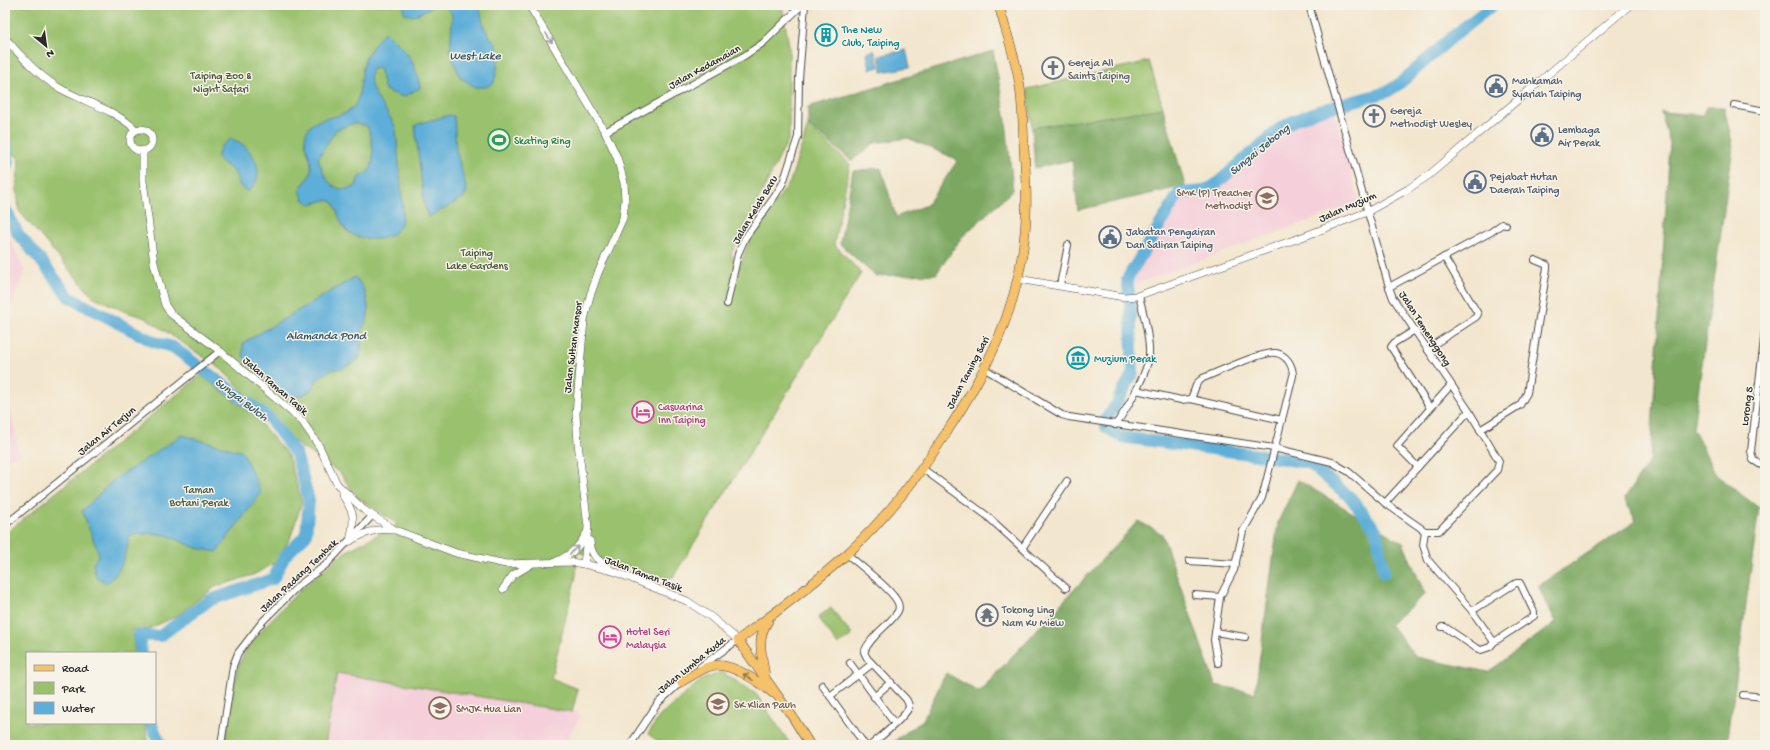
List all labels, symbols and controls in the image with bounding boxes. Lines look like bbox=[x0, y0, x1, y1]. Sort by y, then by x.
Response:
building icon: The New Club, Taiping bbox=[813, 22, 839, 48]
place label: The New Club, Taiping bbox=[841, 25, 899, 50]
north arrow bbox=[26, 26, 66, 66]
one-way arrow bbox=[546, 32, 554, 44]
street label: Jalan Kedamaian bbox=[667, 43, 744, 92]
text: N bbox=[44, 46, 56, 60]
water label: West Lake bbox=[449, 50, 501, 64]
church icon: Gereja All Saints Taiping bbox=[1040, 55, 1066, 81]
place label: Gereja All Saints Taiping bbox=[1068, 58, 1130, 83]
park label: Taiping Zoo & Night Safari bbox=[190, 71, 251, 96]
public building icon: Mahkamah Syariah Taiping bbox=[1483, 73, 1509, 99]
place label: Mahkamah Syariah Taiping bbox=[1512, 76, 1582, 101]
church icon: Gereja Methodist Wesley bbox=[1361, 103, 1387, 129]
place label: Gereja Methodist Wesley bbox=[1390, 106, 1473, 131]
water label: Sungai Jebong bbox=[1227, 121, 1294, 179]
public building icon: Lembaga Air Perak bbox=[1529, 122, 1555, 148]
place label: Lembaga Air Perak bbox=[1558, 125, 1601, 150]
sports icon: Skating Ring bbox=[486, 127, 512, 153]
place label: Skating Ring bbox=[514, 136, 571, 148]
public building icon: Pejabat Hutan Daerah Taiping bbox=[1462, 169, 1488, 195]
place label: Pejabat Hutan Daerah Taiping bbox=[1489, 172, 1559, 197]
street label: Jalan Kelab Baru bbox=[731, 174, 781, 246]
school or university icon: SMK (P) Treacher Methodist bbox=[1254, 185, 1280, 211]
place label: SMK (P) Treacher Methodist bbox=[1177, 188, 1254, 213]
street label: Jalan Muzium bbox=[1317, 190, 1378, 226]
public building icon: Jabatan Pengairan Dan Saliran Taiping bbox=[1097, 224, 1123, 250]
place label: Jabatan Pengairan Dan Saliran Taiping bbox=[1125, 227, 1216, 252]
park label: Taiping Lake Gardens bbox=[446, 248, 509, 273]
street label: Jalan Temenggong bbox=[1396, 289, 1453, 369]
street label: Jalan Sultan Mansor bbox=[562, 300, 586, 394]
water label: Alamanda Pond bbox=[286, 330, 368, 344]
street label: Jalan Taming Sari bbox=[945, 335, 993, 411]
museum icon: Muzium Perak bbox=[1065, 345, 1091, 371]
place label: Muzium Perak bbox=[1094, 354, 1157, 366]
street label: Jalan Taman Tasik bbox=[240, 355, 310, 419]
water label: Sungai Buloh bbox=[211, 376, 271, 425]
street label: Lorong 5 bbox=[1740, 386, 1756, 426]
hotel icon: Casuarina Inn Taiping bbox=[630, 399, 656, 425]
place label: Casuarina Inn Taiping bbox=[658, 402, 706, 427]
street label: Jalan Air Terjun bbox=[76, 404, 139, 459]
park label: Taman Botani Perak bbox=[169, 485, 229, 510]
street label: Jalan Padang Tembak bbox=[258, 537, 341, 616]
one-way arrow bbox=[569, 546, 579, 555]
street label: Jalan Taman Tasik bbox=[603, 555, 685, 596]
temple icon: Tokong Ling Nam Ku Miew bbox=[974, 602, 1000, 628]
place label: Tokong Ling Nam Ku Miew bbox=[1001, 605, 1064, 630]
hotel icon: Hotel Seri Malaysia bbox=[597, 624, 623, 650]
place label: Hotel Seri Malaysia bbox=[626, 627, 670, 652]
street label: Jalan Lumba Kuda bbox=[656, 634, 729, 697]
legend bbox=[26, 652, 156, 724]
text: Road bbox=[62, 663, 89, 677]
one-way arrow bbox=[743, 673, 754, 681]
text: Park bbox=[61, 683, 87, 697]
school or university icon: SK Klian Pauh bbox=[705, 691, 731, 717]
school or university icon: SMJK Hua Lian bbox=[427, 695, 453, 721]
place label: SK Klian Pauh bbox=[734, 700, 796, 712]
text: Water bbox=[62, 703, 96, 717]
place label: SMJK Hua Lian bbox=[456, 704, 522, 716]

